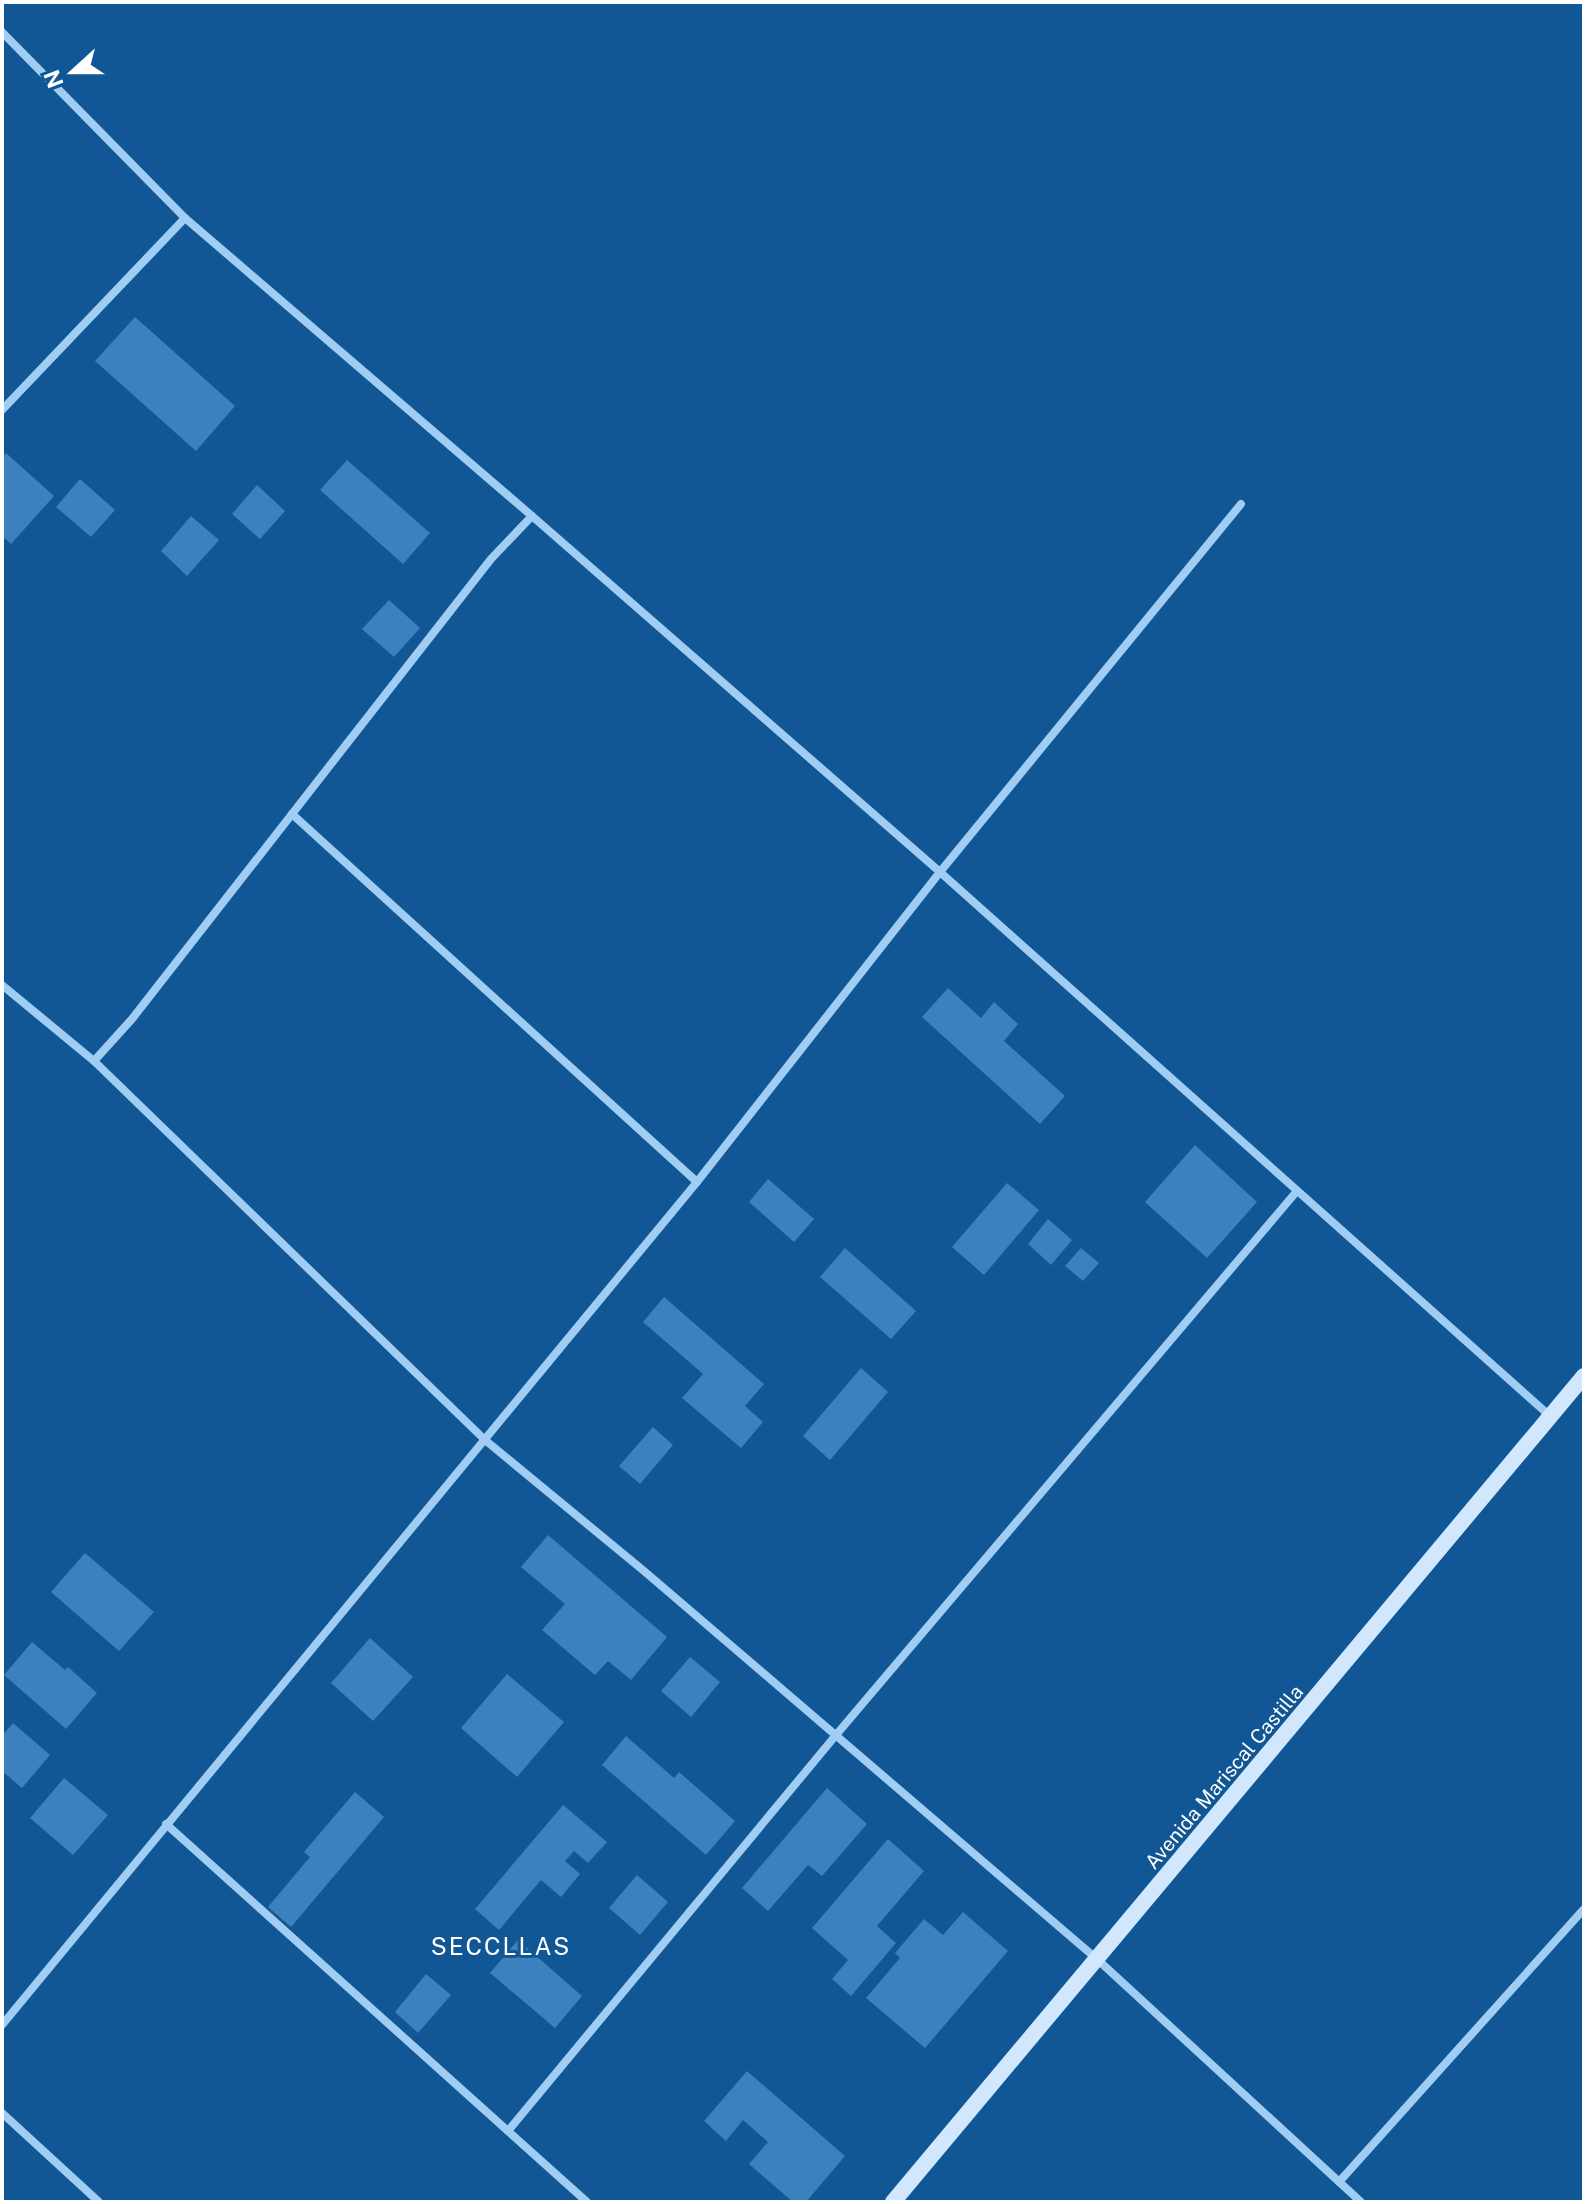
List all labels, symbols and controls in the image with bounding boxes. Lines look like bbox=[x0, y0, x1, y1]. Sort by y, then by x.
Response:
north arrow bbox=[32, 32, 112, 112]
text: N bbox=[38, 66, 69, 92]
street label: Avenida Mariscal Castilla bbox=[1140, 1680, 1308, 1874]
district label: SECCLLAS bbox=[431, 1932, 571, 1960]

